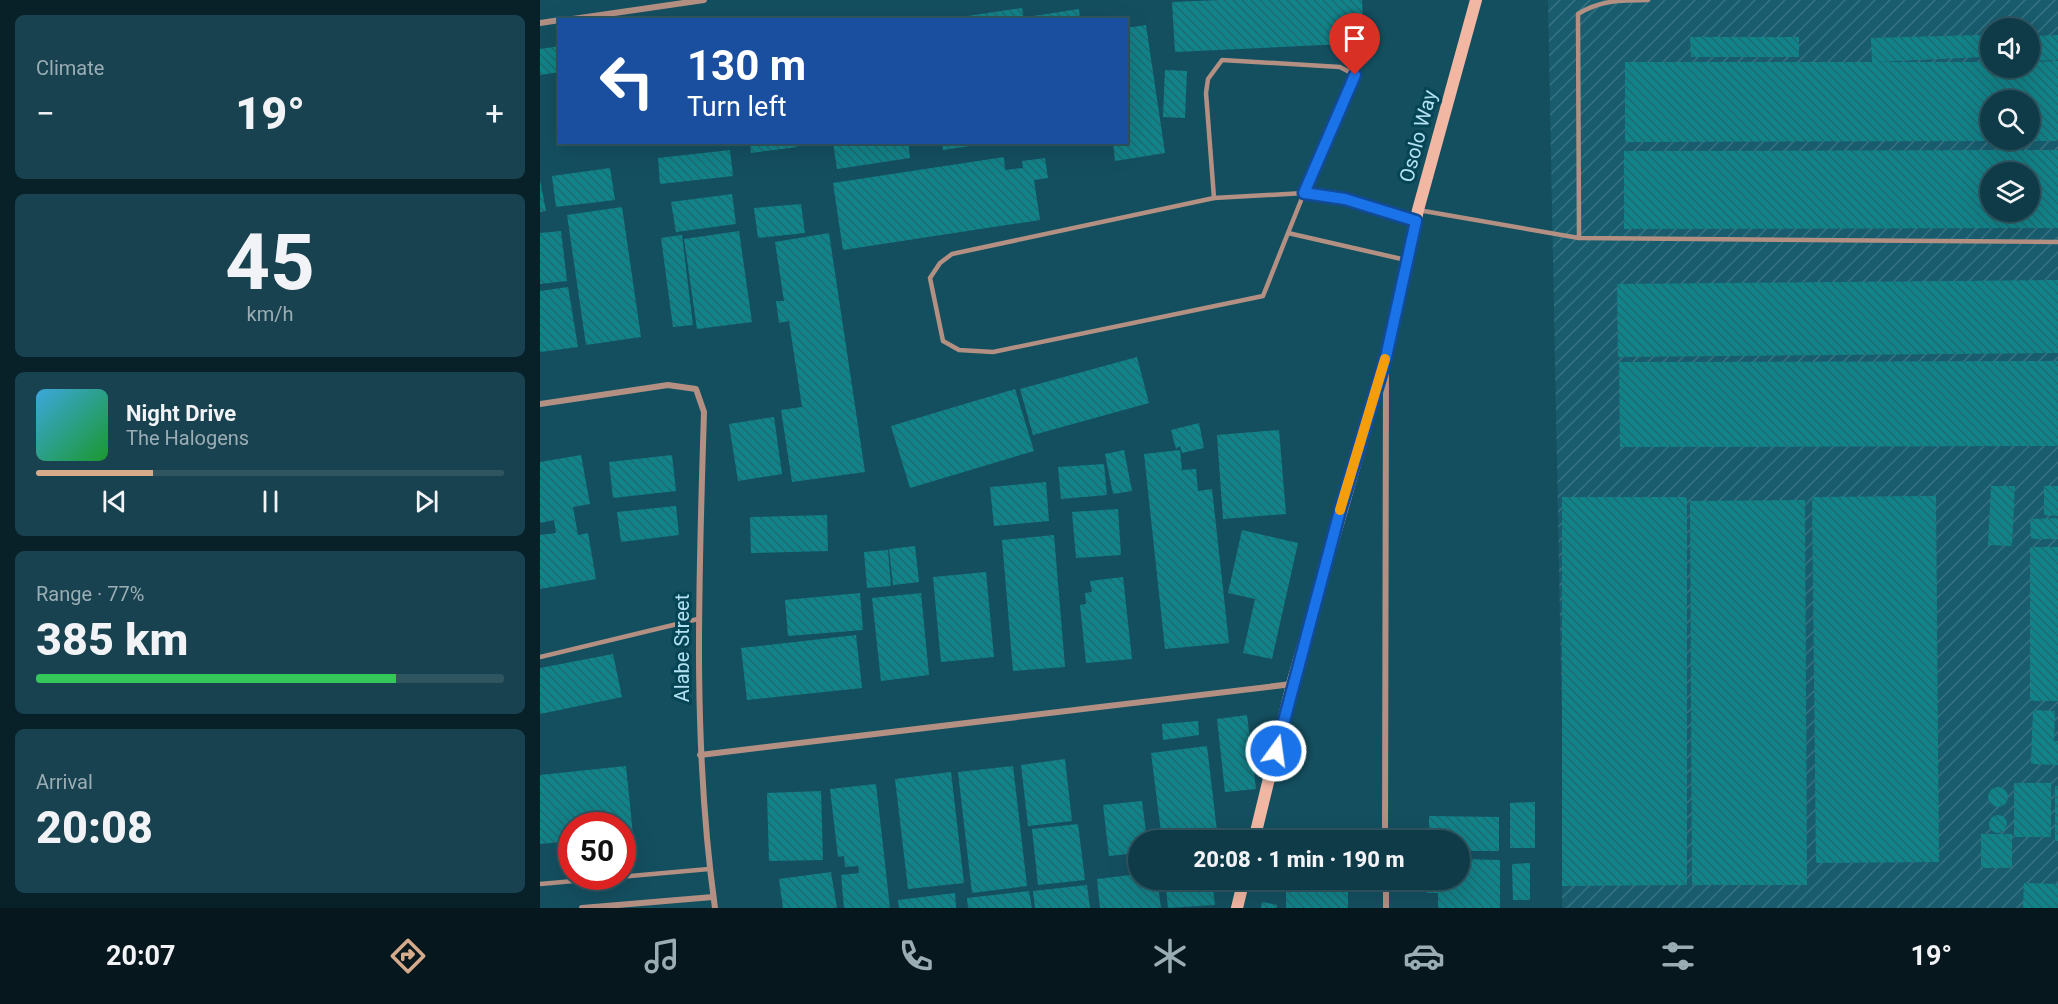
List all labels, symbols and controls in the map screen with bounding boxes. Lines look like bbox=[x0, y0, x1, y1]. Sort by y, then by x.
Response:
pin bbox=[1329, 13, 1380, 75]
map controls bbox=[1980, 18, 2040, 222]
button: sound bbox=[1980, 18, 2040, 78]
icon: arrive bbox=[1338, 22, 1371, 55]
text: 130 m bbox=[687, 41, 806, 90]
icon: left bbox=[588, 42, 666, 120]
text: Climate bbox=[36, 56, 104, 80]
text: 19° bbox=[235, 87, 305, 140]
street label: Osolo Way bbox=[1394, 87, 1442, 185]
button: search bbox=[1980, 90, 2040, 150]
text: Turn left bbox=[687, 91, 787, 123]
text: − bbox=[36, 94, 55, 133]
text: + bbox=[485, 94, 504, 133]
button: layers bbox=[1980, 162, 2040, 222]
text: 45 bbox=[225, 217, 315, 308]
text: km/h bbox=[247, 302, 293, 326]
text: Night Drive bbox=[126, 401, 236, 426]
text: The Halogens bbox=[126, 426, 249, 450]
icon: previous bbox=[98, 485, 131, 518]
icon: pause bbox=[254, 485, 287, 518]
icon: next bbox=[410, 485, 443, 518]
text: Range · 77% bbox=[36, 582, 144, 606]
street label: Alabe Street bbox=[670, 594, 694, 702]
text: 385 km bbox=[36, 613, 188, 666]
position arrow bbox=[1244, 719, 1308, 783]
text: Arrival bbox=[36, 770, 93, 794]
text: 20:08 bbox=[36, 801, 153, 854]
speed limit sign: 50 bbox=[558, 812, 636, 890]
text: 20:08 · 1 min · 190 m bbox=[1194, 847, 1404, 872]
icon: directions bbox=[387, 935, 429, 977]
icon: music bbox=[641, 935, 683, 977]
icon: phone bbox=[895, 935, 937, 977]
icon: climate bbox=[1149, 935, 1191, 977]
icon: car bbox=[1403, 935, 1445, 977]
icon: filters bbox=[1657, 935, 1699, 977]
text: 20:07 bbox=[106, 940, 176, 972]
text: 19° bbox=[1911, 940, 1952, 972]

